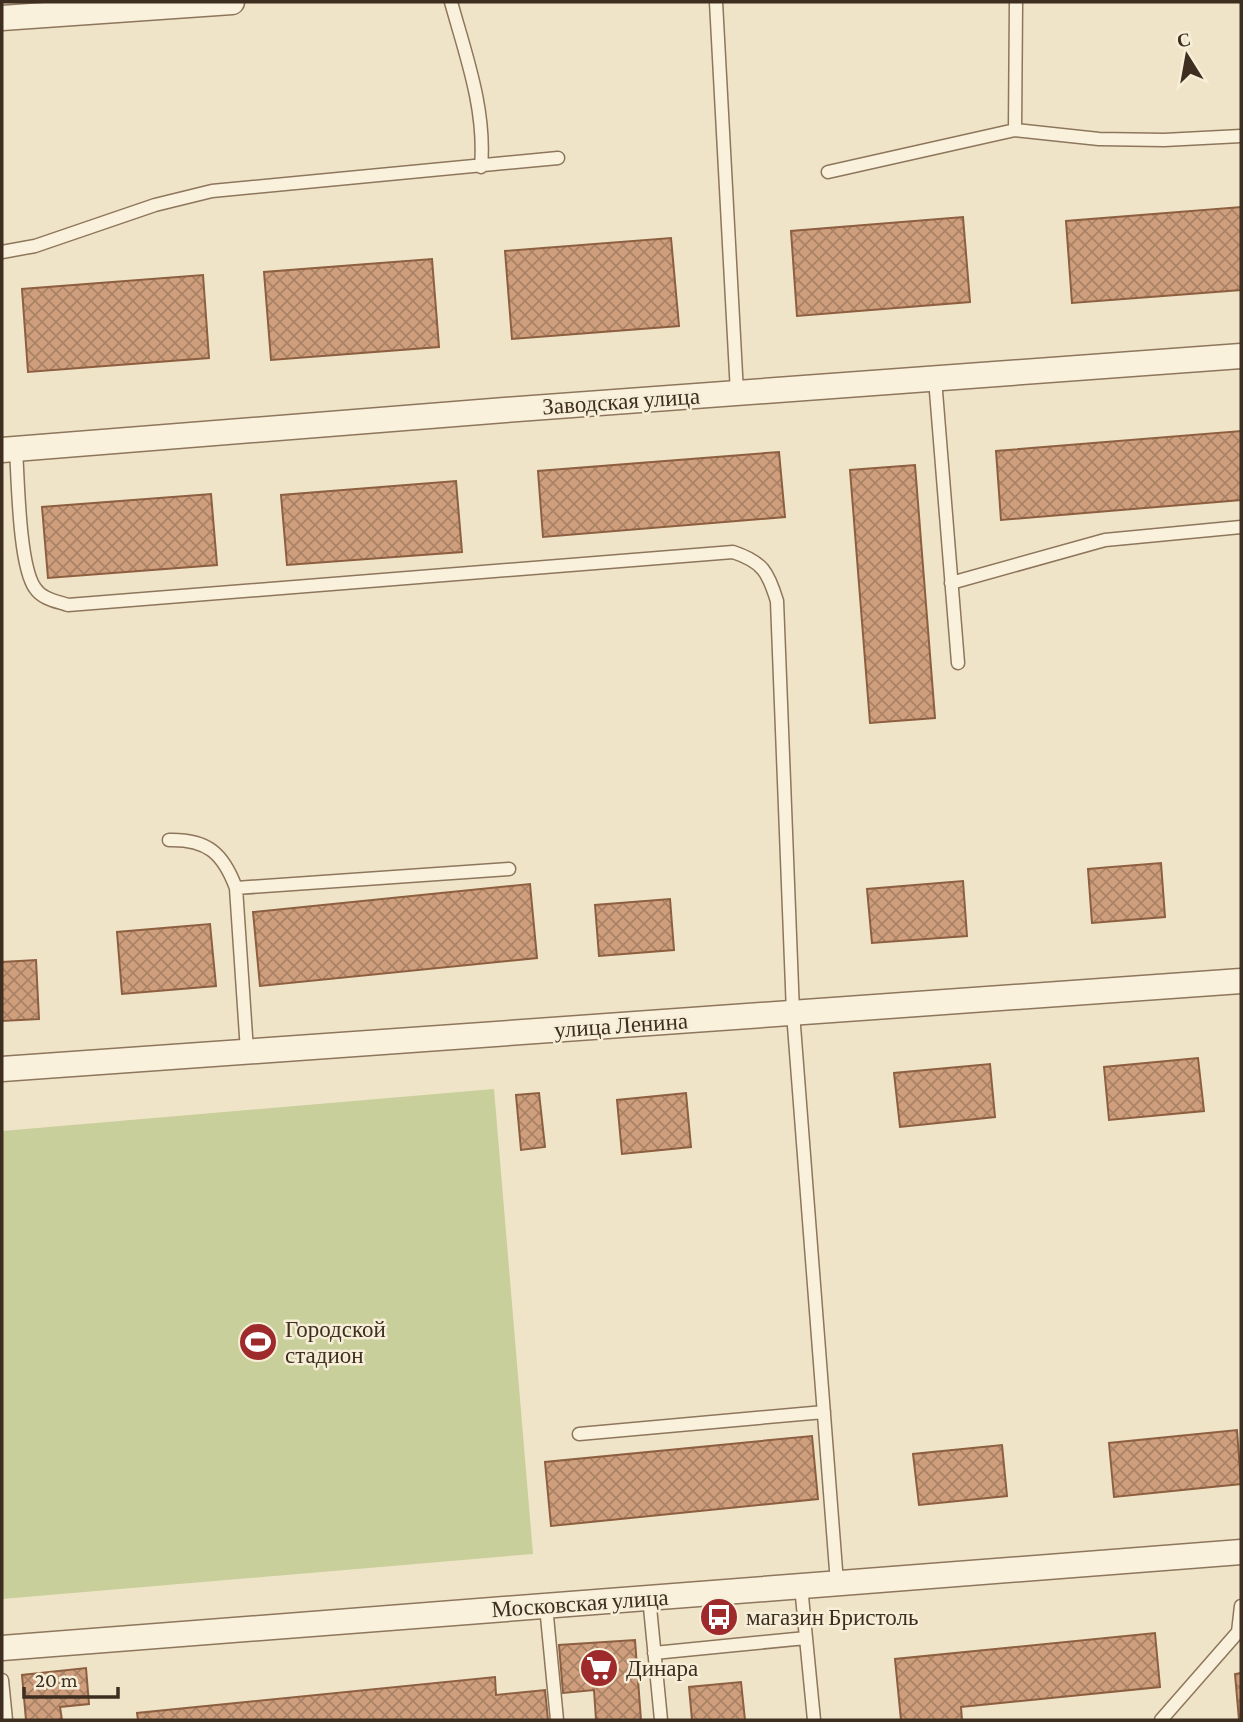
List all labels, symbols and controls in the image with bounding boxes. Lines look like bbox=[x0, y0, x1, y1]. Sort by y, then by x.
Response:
north arrow bbox=[1152, 21, 1222, 91]
text: С bbox=[1175, 28, 1193, 51]
street label: Заводская улица bbox=[541, 383, 701, 419]
street label: улица Ленина bbox=[553, 1007, 689, 1043]
place label: Городской стадион bbox=[285, 1316, 386, 1368]
sports icon: Городской стадион bbox=[237, 1321, 279, 1363]
street label: Московская улица bbox=[491, 1584, 669, 1622]
bus stop icon: магазин Бристоль bbox=[698, 1596, 740, 1638]
place label: магазин Бристоль bbox=[746, 1604, 918, 1630]
supermarket icon: Динара bbox=[578, 1647, 620, 1689]
place label: Динара bbox=[626, 1655, 698, 1681]
scale bar bbox=[24, 1656, 119, 1700]
text: 20 m bbox=[35, 1668, 78, 1692]

